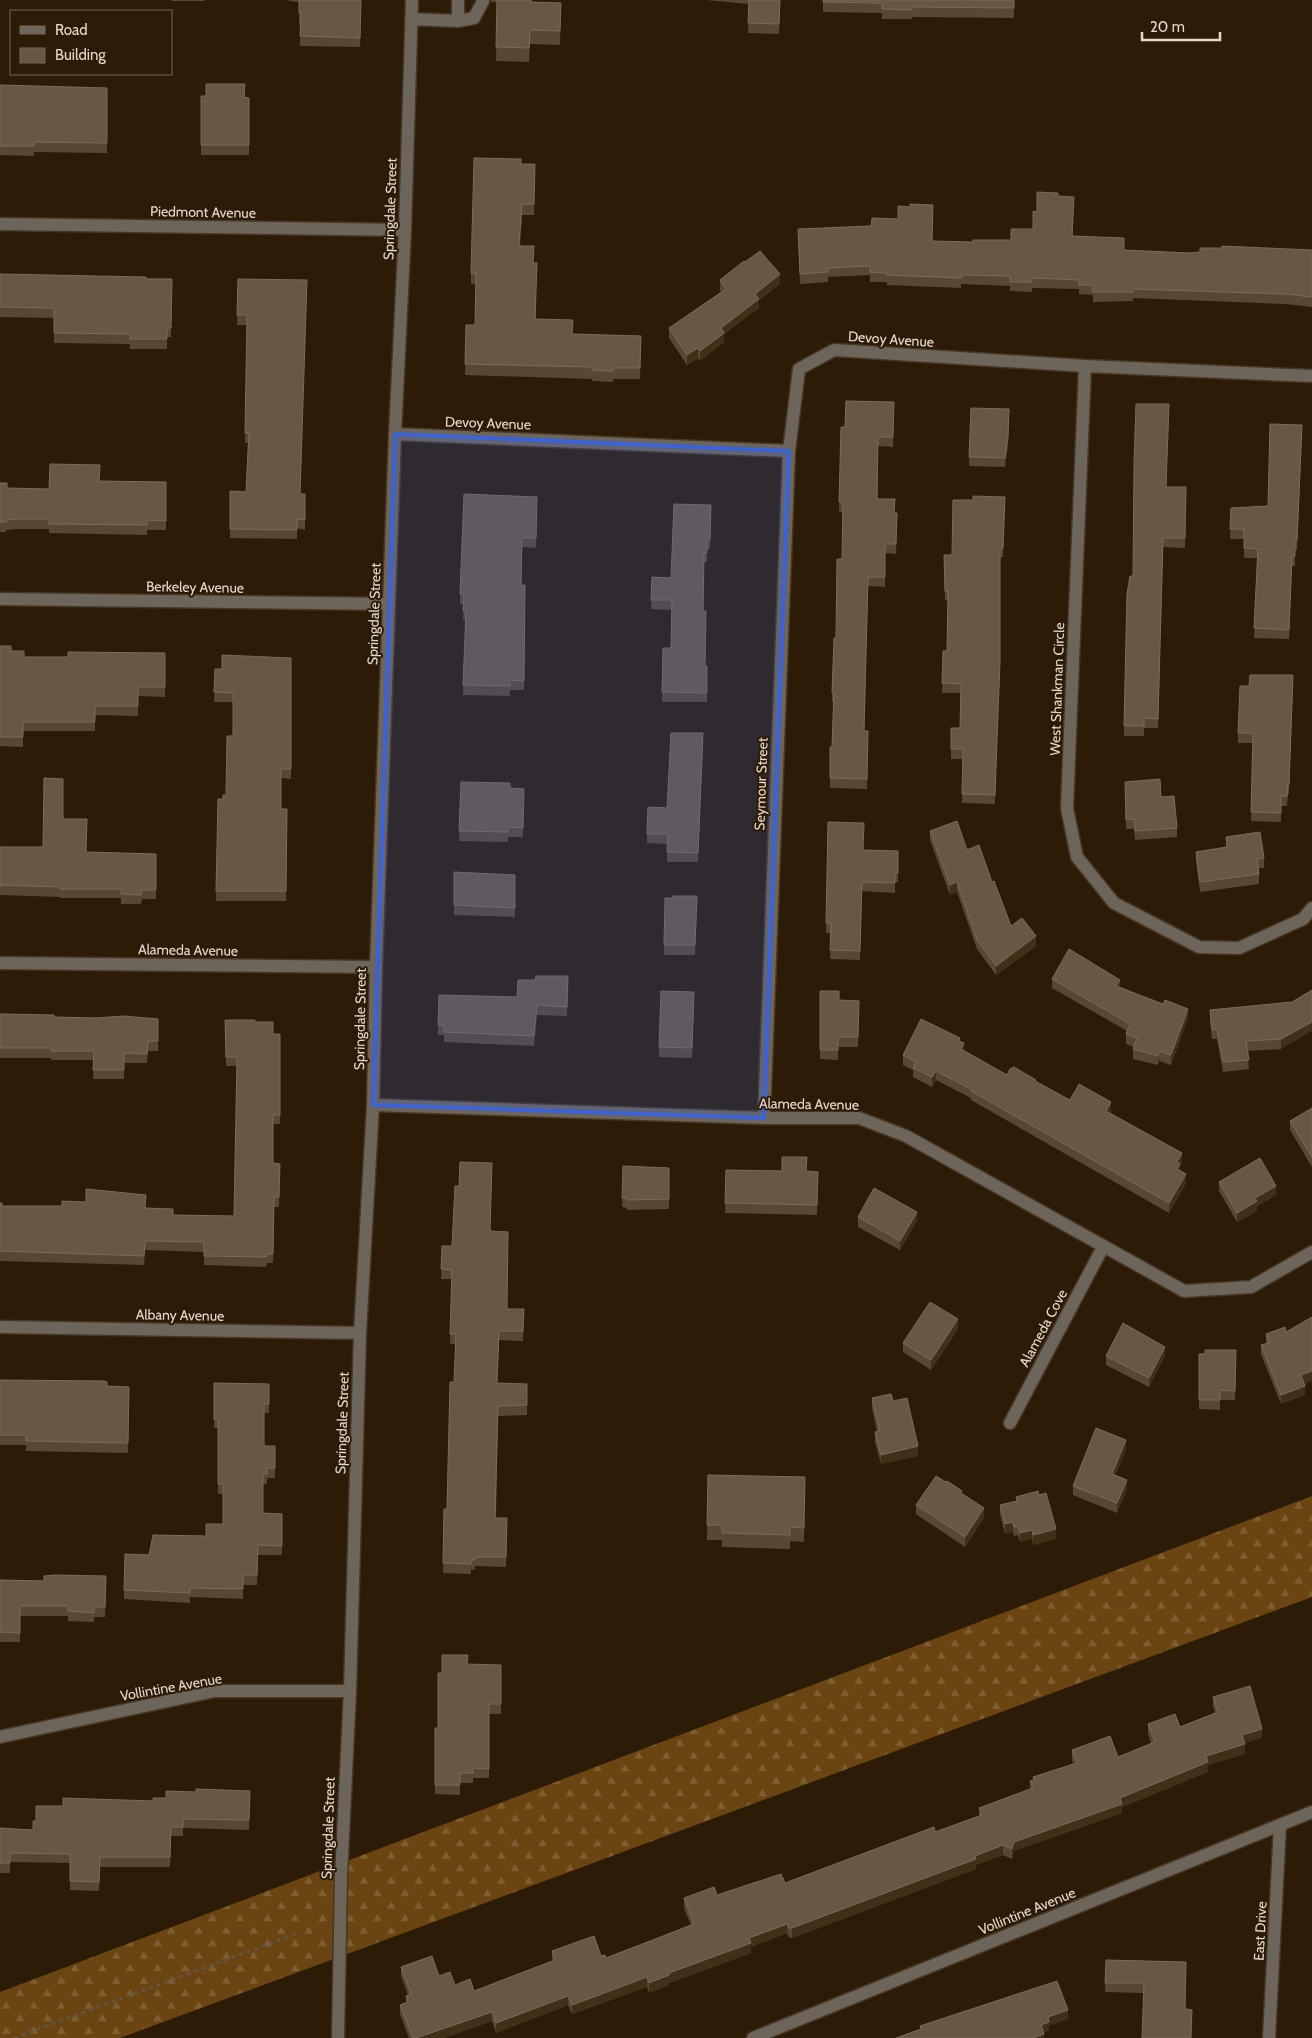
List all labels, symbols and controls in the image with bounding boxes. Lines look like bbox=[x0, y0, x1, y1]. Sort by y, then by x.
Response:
legend bbox=[10, 10, 172, 75]
scale bar bbox=[1142, 10, 1220, 42]
text: 20 m bbox=[1150, 18, 1185, 36]
text: Road bbox=[55, 21, 88, 39]
text: Building bbox=[55, 46, 106, 64]
street label: Springdale Street bbox=[379, 157, 401, 260]
street label: Piedmont Avenue bbox=[150, 202, 256, 222]
street label: Devoy Avenue bbox=[847, 327, 935, 351]
street label: Devoy Avenue bbox=[445, 413, 531, 433]
street label: Springdale Street bbox=[363, 562, 385, 665]
street label: Berkeley Avenue bbox=[146, 577, 244, 597]
street label: West Shankman Circle bbox=[1046, 622, 1068, 756]
street label: Seymour Street bbox=[750, 737, 772, 831]
street label: Alameda Avenue bbox=[138, 940, 238, 960]
street label: Springdale Street bbox=[350, 968, 370, 1070]
street label: Alameda Avenue bbox=[759, 1094, 859, 1114]
street label: Alameda Cove bbox=[1015, 1286, 1071, 1370]
street label: Albany Avenue bbox=[136, 1305, 224, 1325]
street label: Springdale Street bbox=[331, 1371, 353, 1474]
street label: Vollintine Avenue bbox=[119, 1669, 223, 1705]
street label: Springdale Street bbox=[317, 1776, 339, 1879]
street label: Vollintine Avenue bbox=[976, 1883, 1078, 1939]
street label: East Drive bbox=[1249, 1901, 1271, 1961]

